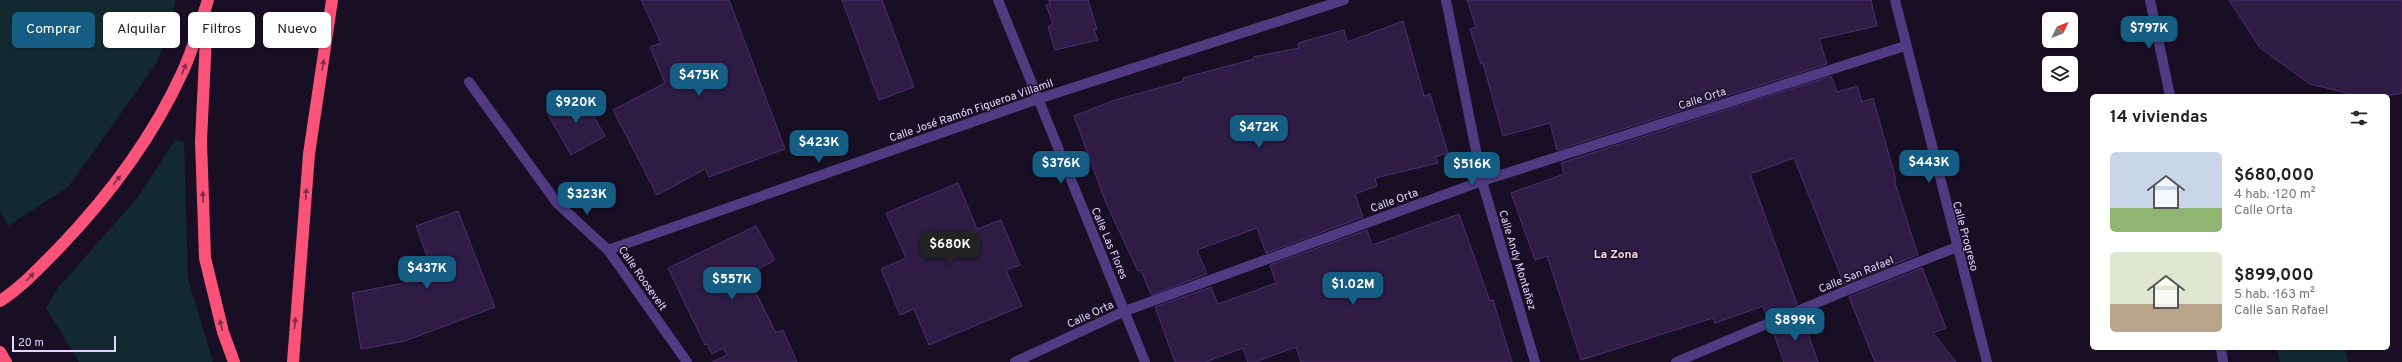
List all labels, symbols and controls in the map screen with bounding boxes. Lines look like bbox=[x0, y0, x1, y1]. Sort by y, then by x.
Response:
chip: Comprar bbox=[12, 12, 95, 48]
chip: Alquilar bbox=[103, 12, 180, 48]
chip: Filtros bbox=[188, 12, 255, 48]
chip: Nuevo bbox=[263, 12, 331, 48]
north arrow bbox=[2042, 12, 2078, 48]
map controls bbox=[2042, 12, 2078, 92]
pin: $797K bbox=[2121, 16, 2177, 50]
text: $797K bbox=[2130, 21, 2168, 37]
button: layers bbox=[2042, 56, 2078, 92]
one-way arrow bbox=[320, 59, 326, 71]
one-way arrow bbox=[181, 63, 187, 75]
pin: $475K bbox=[671, 63, 727, 97]
text: $475K bbox=[679, 68, 719, 84]
street label: Calle José Ramón Figueroa Villamil bbox=[887, 76, 1055, 146]
street label: Calle Orta bbox=[1677, 85, 1728, 113]
pin: $920K bbox=[548, 90, 604, 124]
text: $920K bbox=[555, 95, 597, 111]
text: 14 viviendas bbox=[2110, 107, 2208, 129]
icon: filters bbox=[2348, 107, 2370, 129]
pin: $472K bbox=[1231, 115, 1287, 149]
text: $472K bbox=[1239, 120, 1279, 136]
pin: $423K bbox=[791, 130, 847, 164]
text: $423K bbox=[798, 135, 840, 151]
pin: $443K bbox=[1901, 150, 1957, 184]
pin: $376K bbox=[1033, 151, 1089, 185]
pin: $516K bbox=[1444, 152, 1500, 186]
text: $443K bbox=[1908, 155, 1950, 171]
text: $376K bbox=[1042, 156, 1080, 172]
text: $516K bbox=[1453, 157, 1491, 173]
text: $680,000 bbox=[2234, 165, 2314, 187]
icon: home bbox=[2142, 168, 2190, 216]
one-way arrow bbox=[112, 175, 121, 186]
pin: $323K bbox=[559, 182, 615, 216]
street label: Calle Orta bbox=[1369, 186, 1420, 216]
text: $323K bbox=[567, 187, 607, 203]
text: 4 hab. · 120 m² bbox=[2234, 187, 2316, 203]
one-way arrow bbox=[303, 188, 309, 200]
one-way arrow bbox=[199, 191, 206, 203]
street label: Calle Progreso bbox=[1949, 200, 1981, 273]
text: Calle Orta bbox=[2234, 203, 2293, 219]
street label: Calle Las Flores bbox=[1088, 205, 1131, 282]
street label: Calle Andy Montañez bbox=[1495, 209, 1539, 312]
pin: $680K bbox=[922, 232, 978, 266]
text: $680K bbox=[929, 237, 971, 253]
street label: Calle Roosevelt bbox=[615, 243, 670, 314]
district label: La Zona bbox=[1594, 247, 1638, 263]
street label: Calle San Rafael bbox=[1817, 253, 1896, 296]
pin: $437K bbox=[399, 256, 455, 290]
text: $437K bbox=[407, 261, 447, 277]
text: $899,000 bbox=[2234, 265, 2314, 287]
pin: $557K bbox=[704, 267, 760, 301]
icon: home bbox=[2142, 268, 2190, 316]
one-way arrow bbox=[25, 272, 35, 282]
text: $557K bbox=[712, 272, 752, 288]
pin: $1.02M bbox=[1320, 272, 1386, 306]
text: $1.02M bbox=[1331, 277, 1375, 293]
text: 5 hab. · 163 m² bbox=[2234, 287, 2315, 303]
street label: Calle Orta bbox=[1065, 298, 1116, 332]
text: Calle San Rafael bbox=[2234, 303, 2328, 319]
pin: $899K bbox=[1767, 308, 1823, 342]
text: $899K bbox=[1774, 313, 1816, 329]
one-way arrow bbox=[292, 317, 298, 329]
one-way arrow bbox=[218, 319, 224, 331]
scale bar bbox=[12, 334, 116, 353]
text: 20 m bbox=[18, 336, 44, 350]

